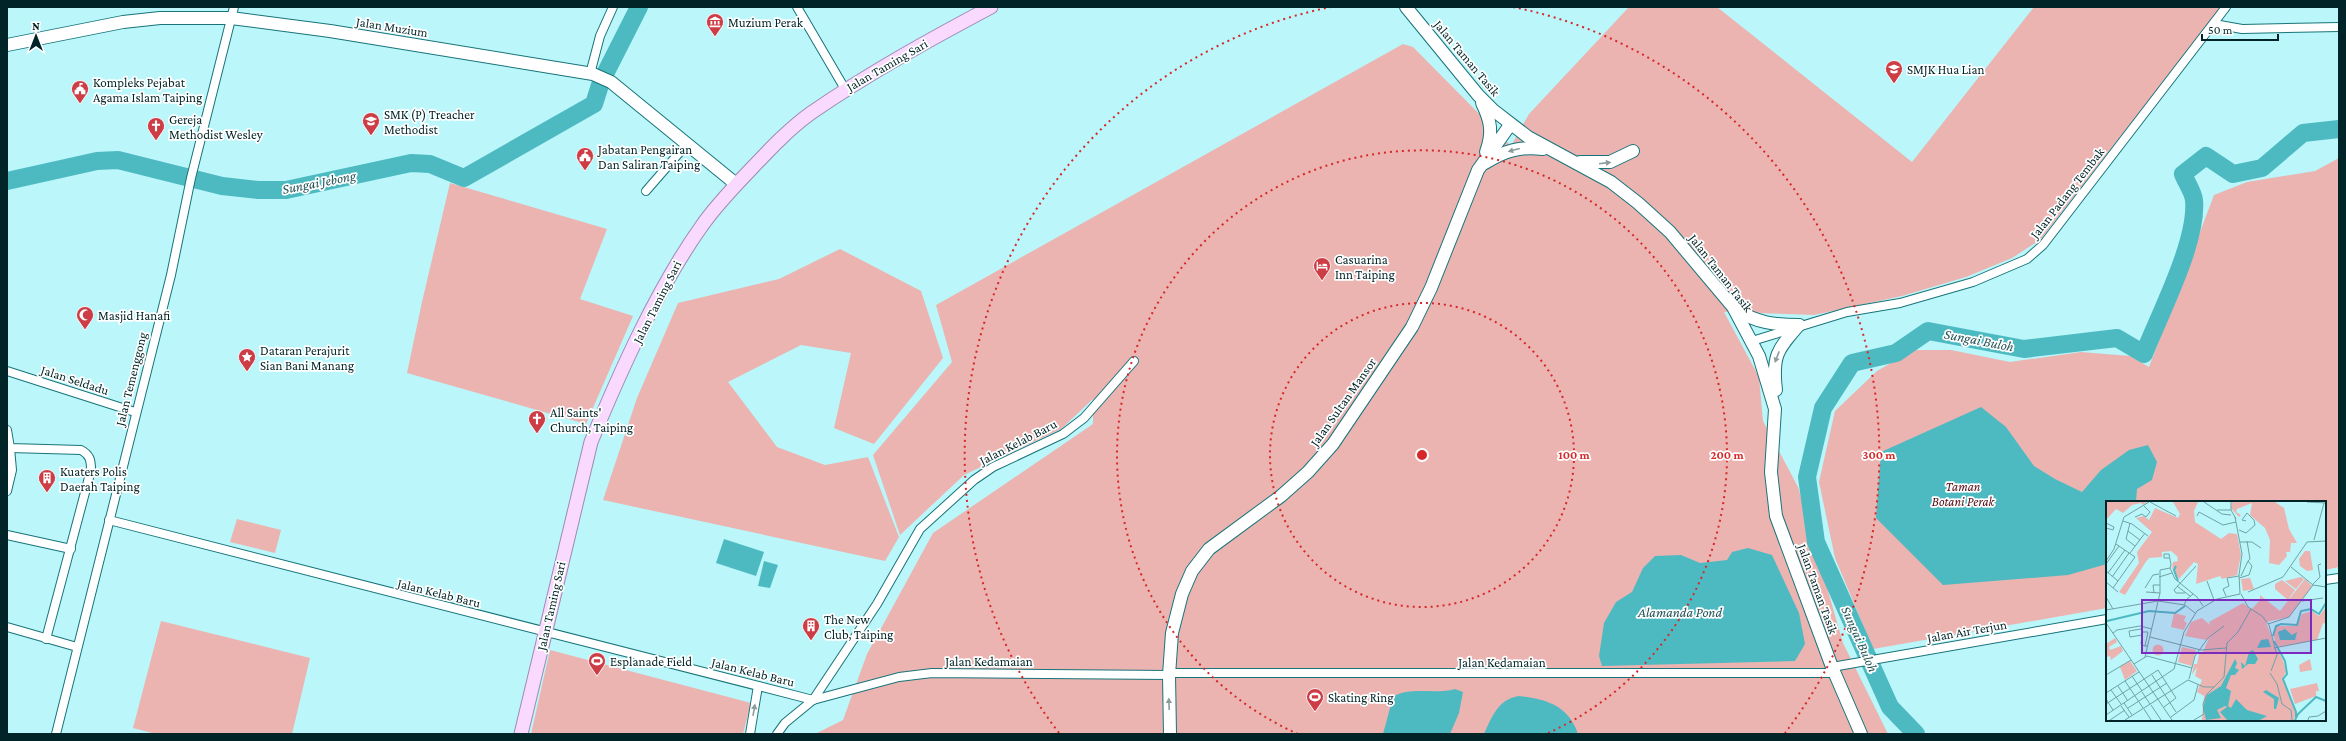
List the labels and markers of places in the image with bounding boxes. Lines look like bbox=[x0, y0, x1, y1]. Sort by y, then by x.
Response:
museum icon: Muzium Perak bbox=[705, 12, 725, 37]
place label: Muzium Perak bbox=[728, 15, 804, 30]
school or university icon: SMJK Hua Lian bbox=[1884, 59, 1904, 84]
place label: SMJK Hua Lian bbox=[1907, 62, 1984, 77]
place label: Kompleks Pejabat Agama Islam Taiping bbox=[93, 75, 203, 105]
public building icon: Kompleks Pejabat Agama Islam Taiping bbox=[70, 79, 90, 104]
place label: SMK (P) Treacher Methodist bbox=[384, 107, 475, 137]
school or university icon: SMK (P) Treacher Methodist bbox=[361, 111, 381, 136]
place label: Gereja Methodist Wesley bbox=[169, 112, 264, 142]
church icon: Gereja Methodist Wesley bbox=[146, 116, 166, 141]
place label: Jabatan Pengairan Dan Saliran Taiping bbox=[597, 142, 701, 172]
public building icon: Jabatan Pengairan Dan Saliran Taiping bbox=[575, 146, 595, 171]
place label: Casuarina Inn Taiping bbox=[1335, 252, 1396, 282]
hotel icon: Casuarina Inn Taiping bbox=[1312, 256, 1332, 281]
mosque icon: Masjid Hanafi bbox=[75, 305, 95, 330]
place label: Masjid Hanafi bbox=[98, 308, 170, 324]
place label: Dataran Perajurit Sian Bani Manang bbox=[260, 343, 355, 373]
place icon: Dataran Perajurit Sian Bani Manang bbox=[237, 347, 257, 372]
place label: All Saints' Church, Taiping bbox=[550, 405, 634, 435]
church icon: All Saints' Church, Taiping bbox=[527, 409, 547, 434]
centre of rings bbox=[1415, 448, 1429, 462]
place label: Kuaters Polis Daerah Taiping bbox=[60, 464, 140, 494]
building icon: Kuaters Polis Daerah Taiping bbox=[37, 468, 57, 493]
place label: The New Club, Taiping bbox=[824, 612, 894, 642]
building icon: The New Club, Taiping bbox=[801, 616, 821, 641]
sports icon: Esplanade Field bbox=[587, 651, 607, 676]
place label: Esplanade Field bbox=[610, 654, 692, 669]
sports icon: Skating Ring bbox=[1305, 687, 1325, 712]
place label: Skating Ring bbox=[1328, 690, 1394, 705]

